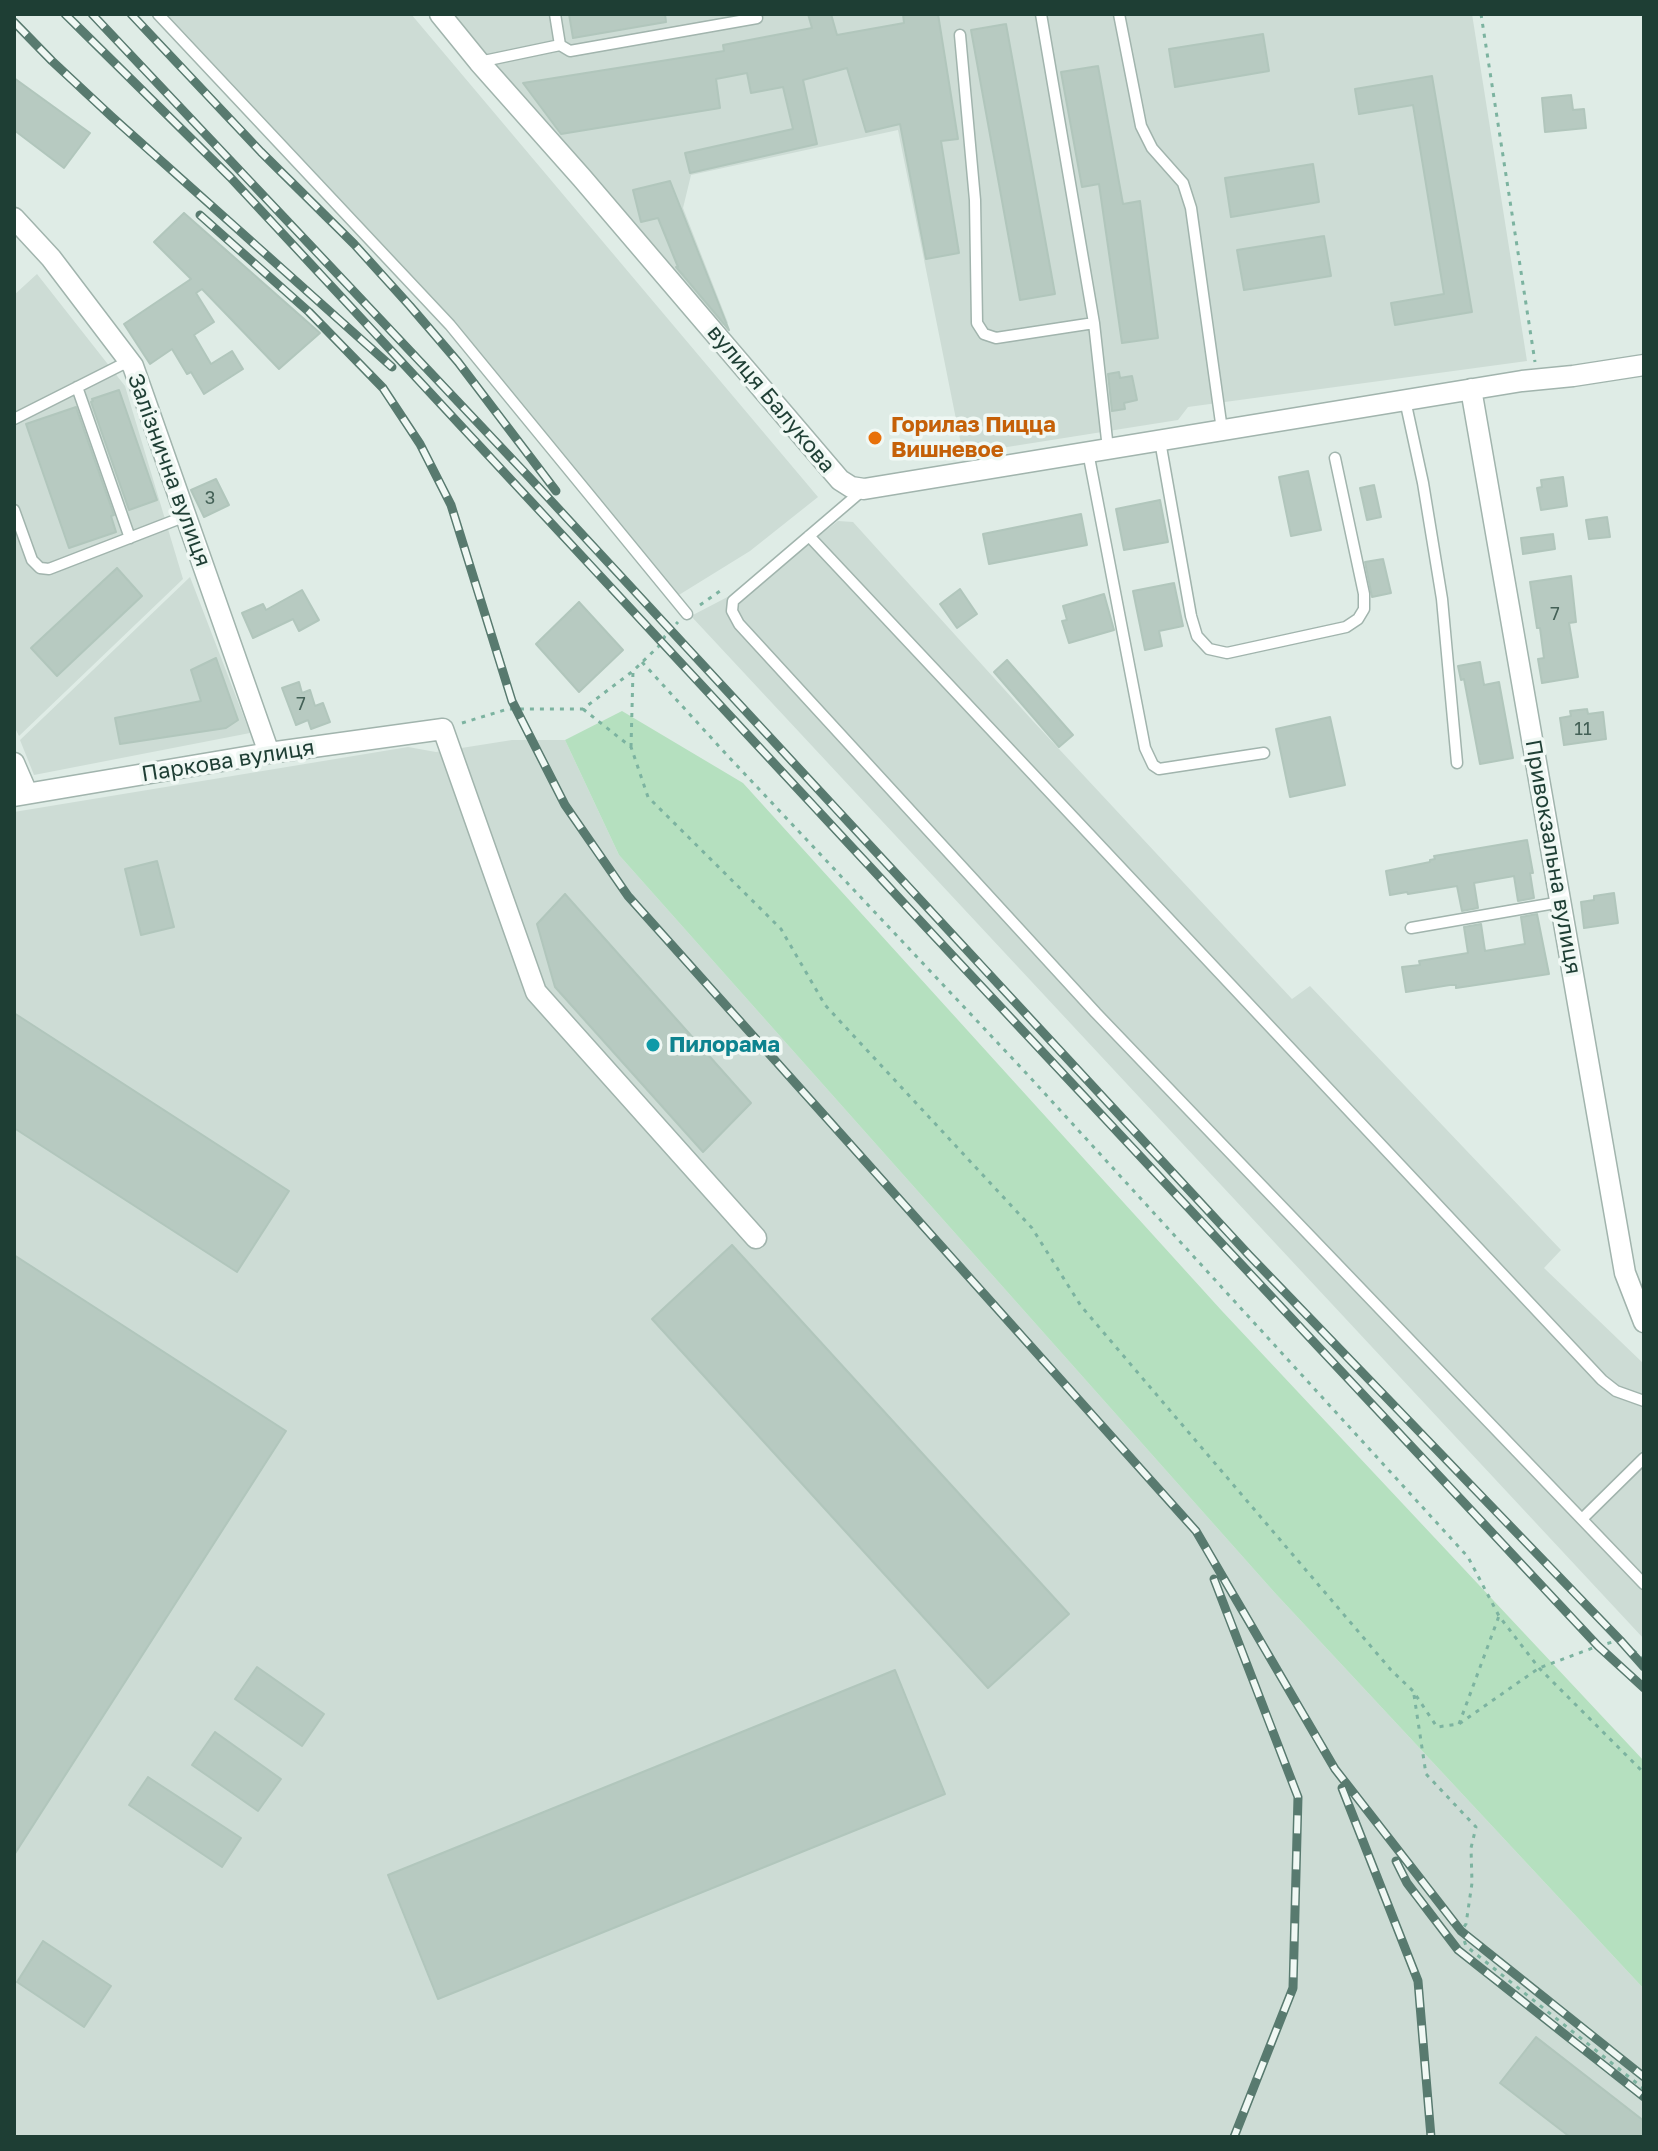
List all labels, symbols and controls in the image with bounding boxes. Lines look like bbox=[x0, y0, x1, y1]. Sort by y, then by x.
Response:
street label: вулиця Балукова bbox=[702, 320, 840, 478]
street label: Залізнична вулиця bbox=[122, 370, 216, 570]
place label: Горилаз Пицца Вишневое bbox=[891, 412, 1056, 464]
marker: Горилаз Пицца Вишневое bbox=[866, 429, 884, 447]
house number: 3 bbox=[205, 487, 215, 509]
house number: 7 bbox=[1550, 603, 1560, 625]
house number: 7 bbox=[296, 693, 306, 715]
house number: 11 bbox=[1574, 718, 1592, 740]
street label: Паркова вулиця bbox=[140, 734, 316, 788]
street label: Привокзальна вулиця bbox=[1519, 738, 1587, 976]
place label: Пилорама bbox=[669, 1032, 780, 1058]
marker: Пилорама bbox=[644, 1036, 662, 1054]

